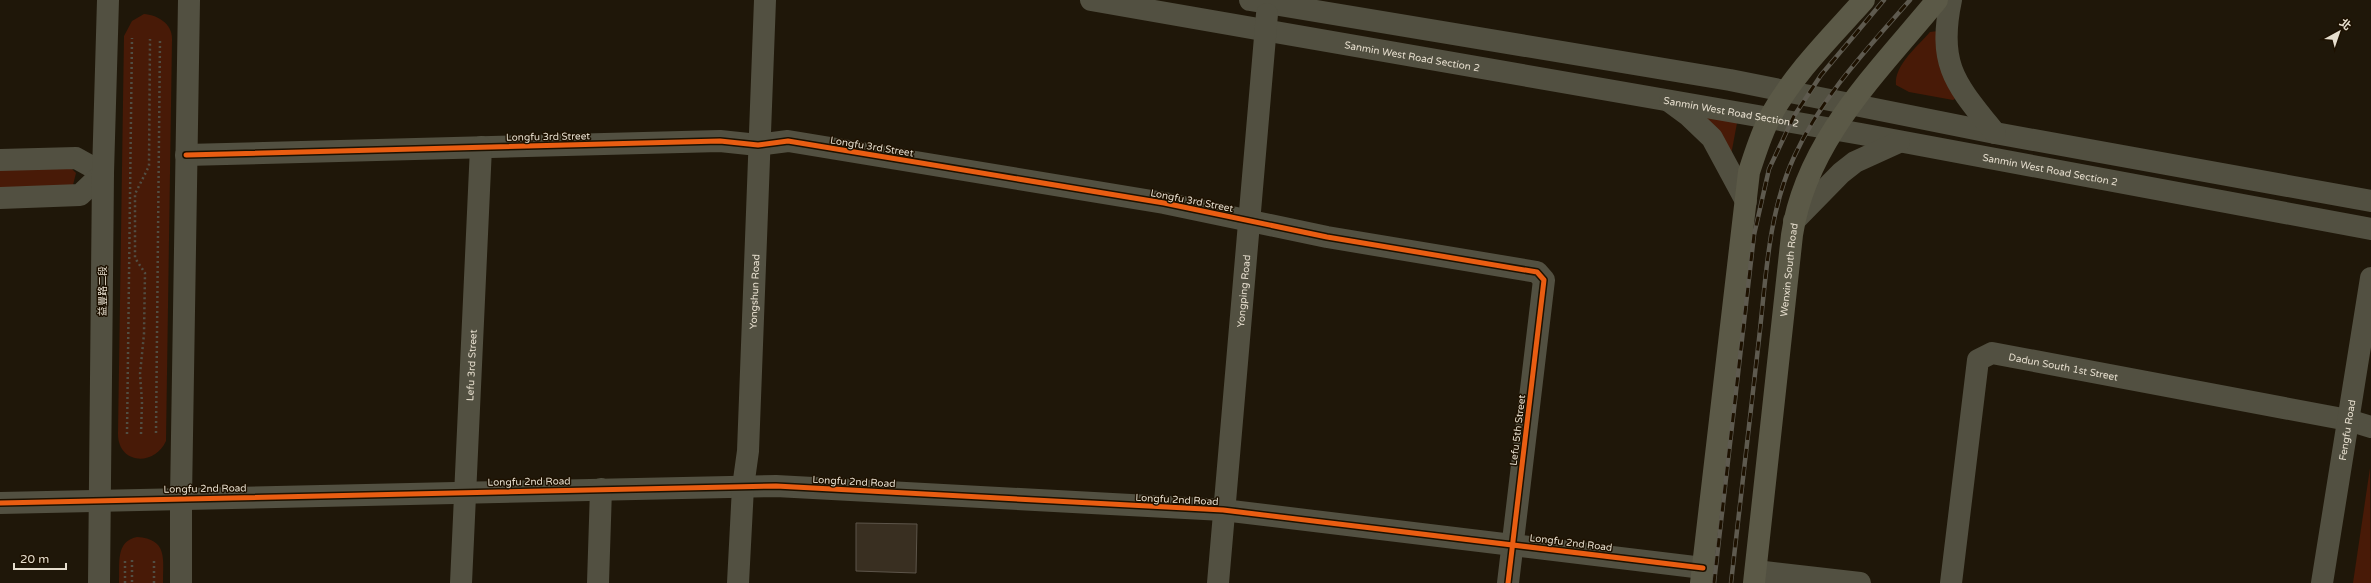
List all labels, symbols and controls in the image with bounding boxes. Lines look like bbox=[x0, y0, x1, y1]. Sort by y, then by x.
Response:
north arrow bbox=[2319, 12, 2359, 52]
text: 北 bbox=[2337, 16, 2353, 33]
street label: Sanmin West Road Section 2 bbox=[1343, 39, 1481, 75]
street label: Sanmin West Road Section 2 bbox=[1663, 95, 1800, 130]
street label: Longfu 3rd Street bbox=[506, 130, 590, 144]
street label: Longfu 3rd Street bbox=[829, 134, 915, 160]
street label: Sanmin West Road Section 2 bbox=[1981, 152, 2119, 189]
street label: Longfu 3rd Street bbox=[1149, 187, 1234, 215]
street label: Wenxin South Road bbox=[1778, 222, 1801, 317]
street label: Yongshun Road bbox=[748, 254, 762, 329]
street label: Yongping Road bbox=[1235, 254, 1253, 328]
street label: 益豐路二段 bbox=[97, 266, 109, 316]
street label: Lefu 3rd Street bbox=[464, 329, 480, 401]
street label: Dadun South 1st Street bbox=[2008, 351, 2119, 384]
street label: Lefu 5th Street bbox=[1508, 394, 1528, 466]
street label: Fengfu Road bbox=[2337, 399, 2358, 461]
street label: Longfu 2nd Road bbox=[812, 474, 896, 490]
street label: Longfu 2nd Road bbox=[487, 475, 571, 489]
street label: Longfu 2nd Road bbox=[163, 482, 247, 496]
street label: Longfu 2nd Road bbox=[1135, 492, 1219, 508]
street label: Longfu 2nd Road bbox=[1529, 532, 1613, 554]
scale bar bbox=[14, 545, 66, 571]
text: 20 m bbox=[20, 552, 49, 566]

